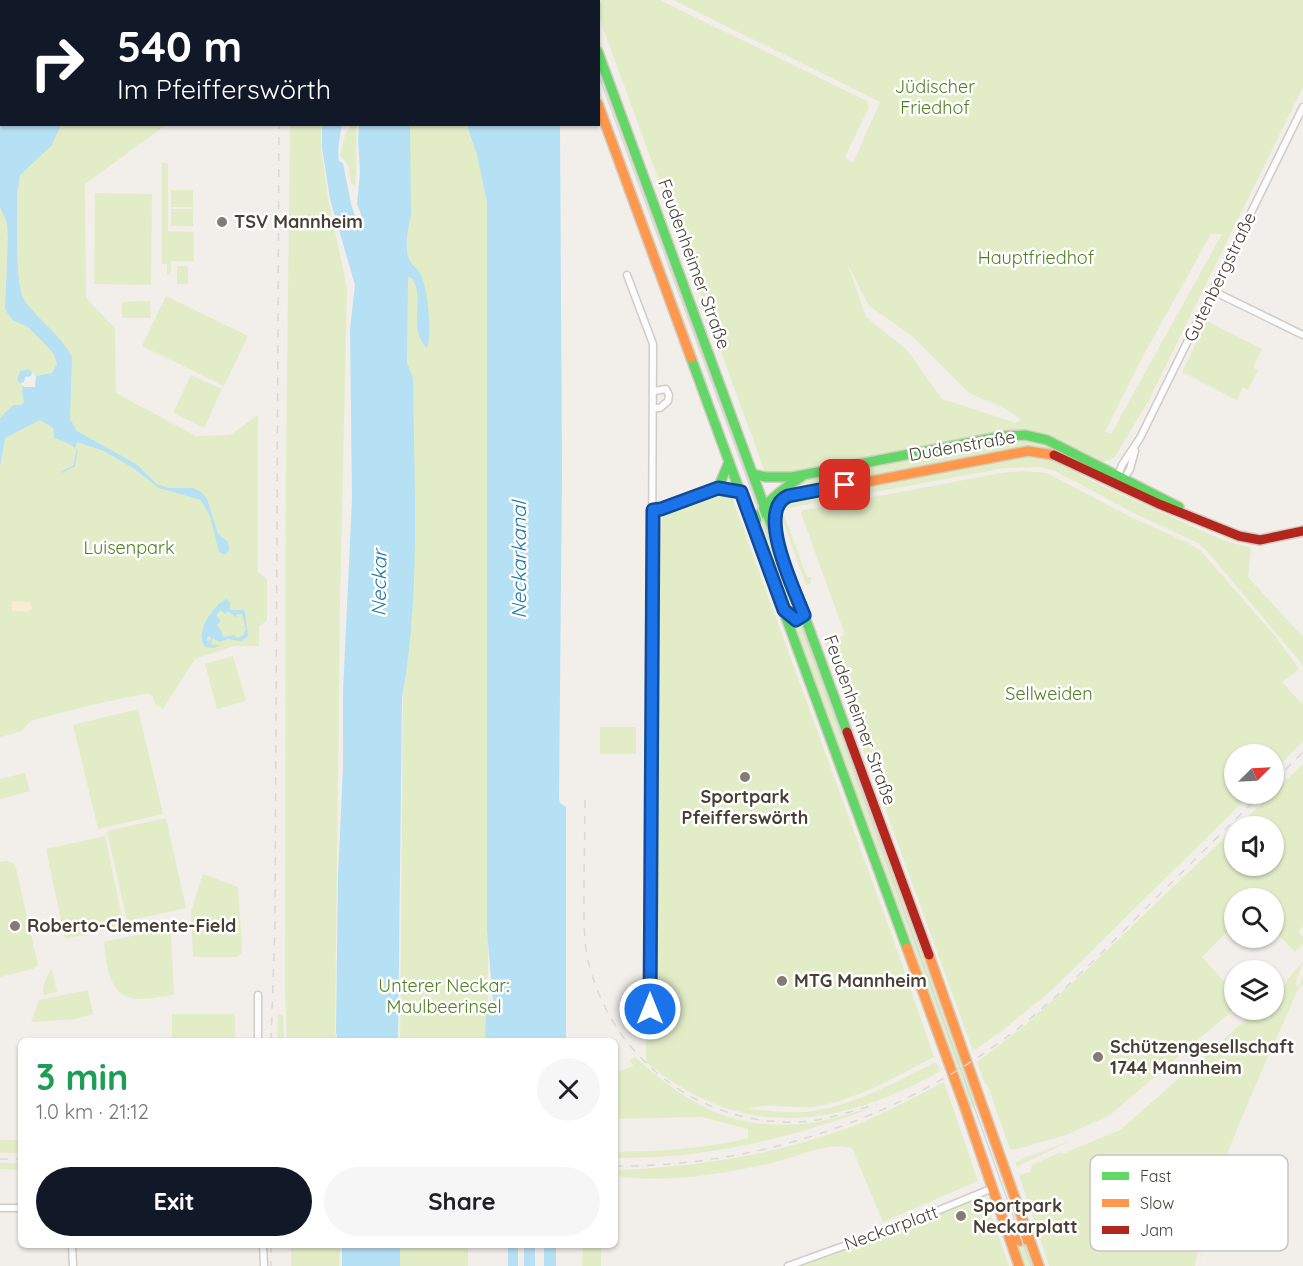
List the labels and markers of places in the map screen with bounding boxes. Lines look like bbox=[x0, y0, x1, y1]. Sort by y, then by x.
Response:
place label: TSV Mannheim bbox=[234, 210, 363, 233]
marker: TSV Mannheim bbox=[215, 215, 229, 229]
pin bbox=[819, 459, 870, 510]
marker: Sportpark Pfeifferswörth bbox=[738, 770, 752, 784]
place label: Sportpark Pfeifferswörth bbox=[682, 785, 808, 829]
place label: Roberto-Clemente-Field bbox=[27, 914, 236, 937]
marker: Roberto-Clemente-Field bbox=[8, 919, 22, 933]
place label: MTG Mannheim bbox=[794, 969, 927, 992]
marker: MTG Mannheim bbox=[775, 974, 789, 988]
place label: Schützengesellschaft 1744 Mannheim bbox=[1110, 1035, 1294, 1079]
marker: Schützengesellschaft 1744 Mannheim bbox=[1091, 1050, 1105, 1064]
place label: Sportpark Neckarplatt bbox=[973, 1194, 1078, 1238]
marker: Sportpark Neckarplatt bbox=[954, 1209, 968, 1223]

